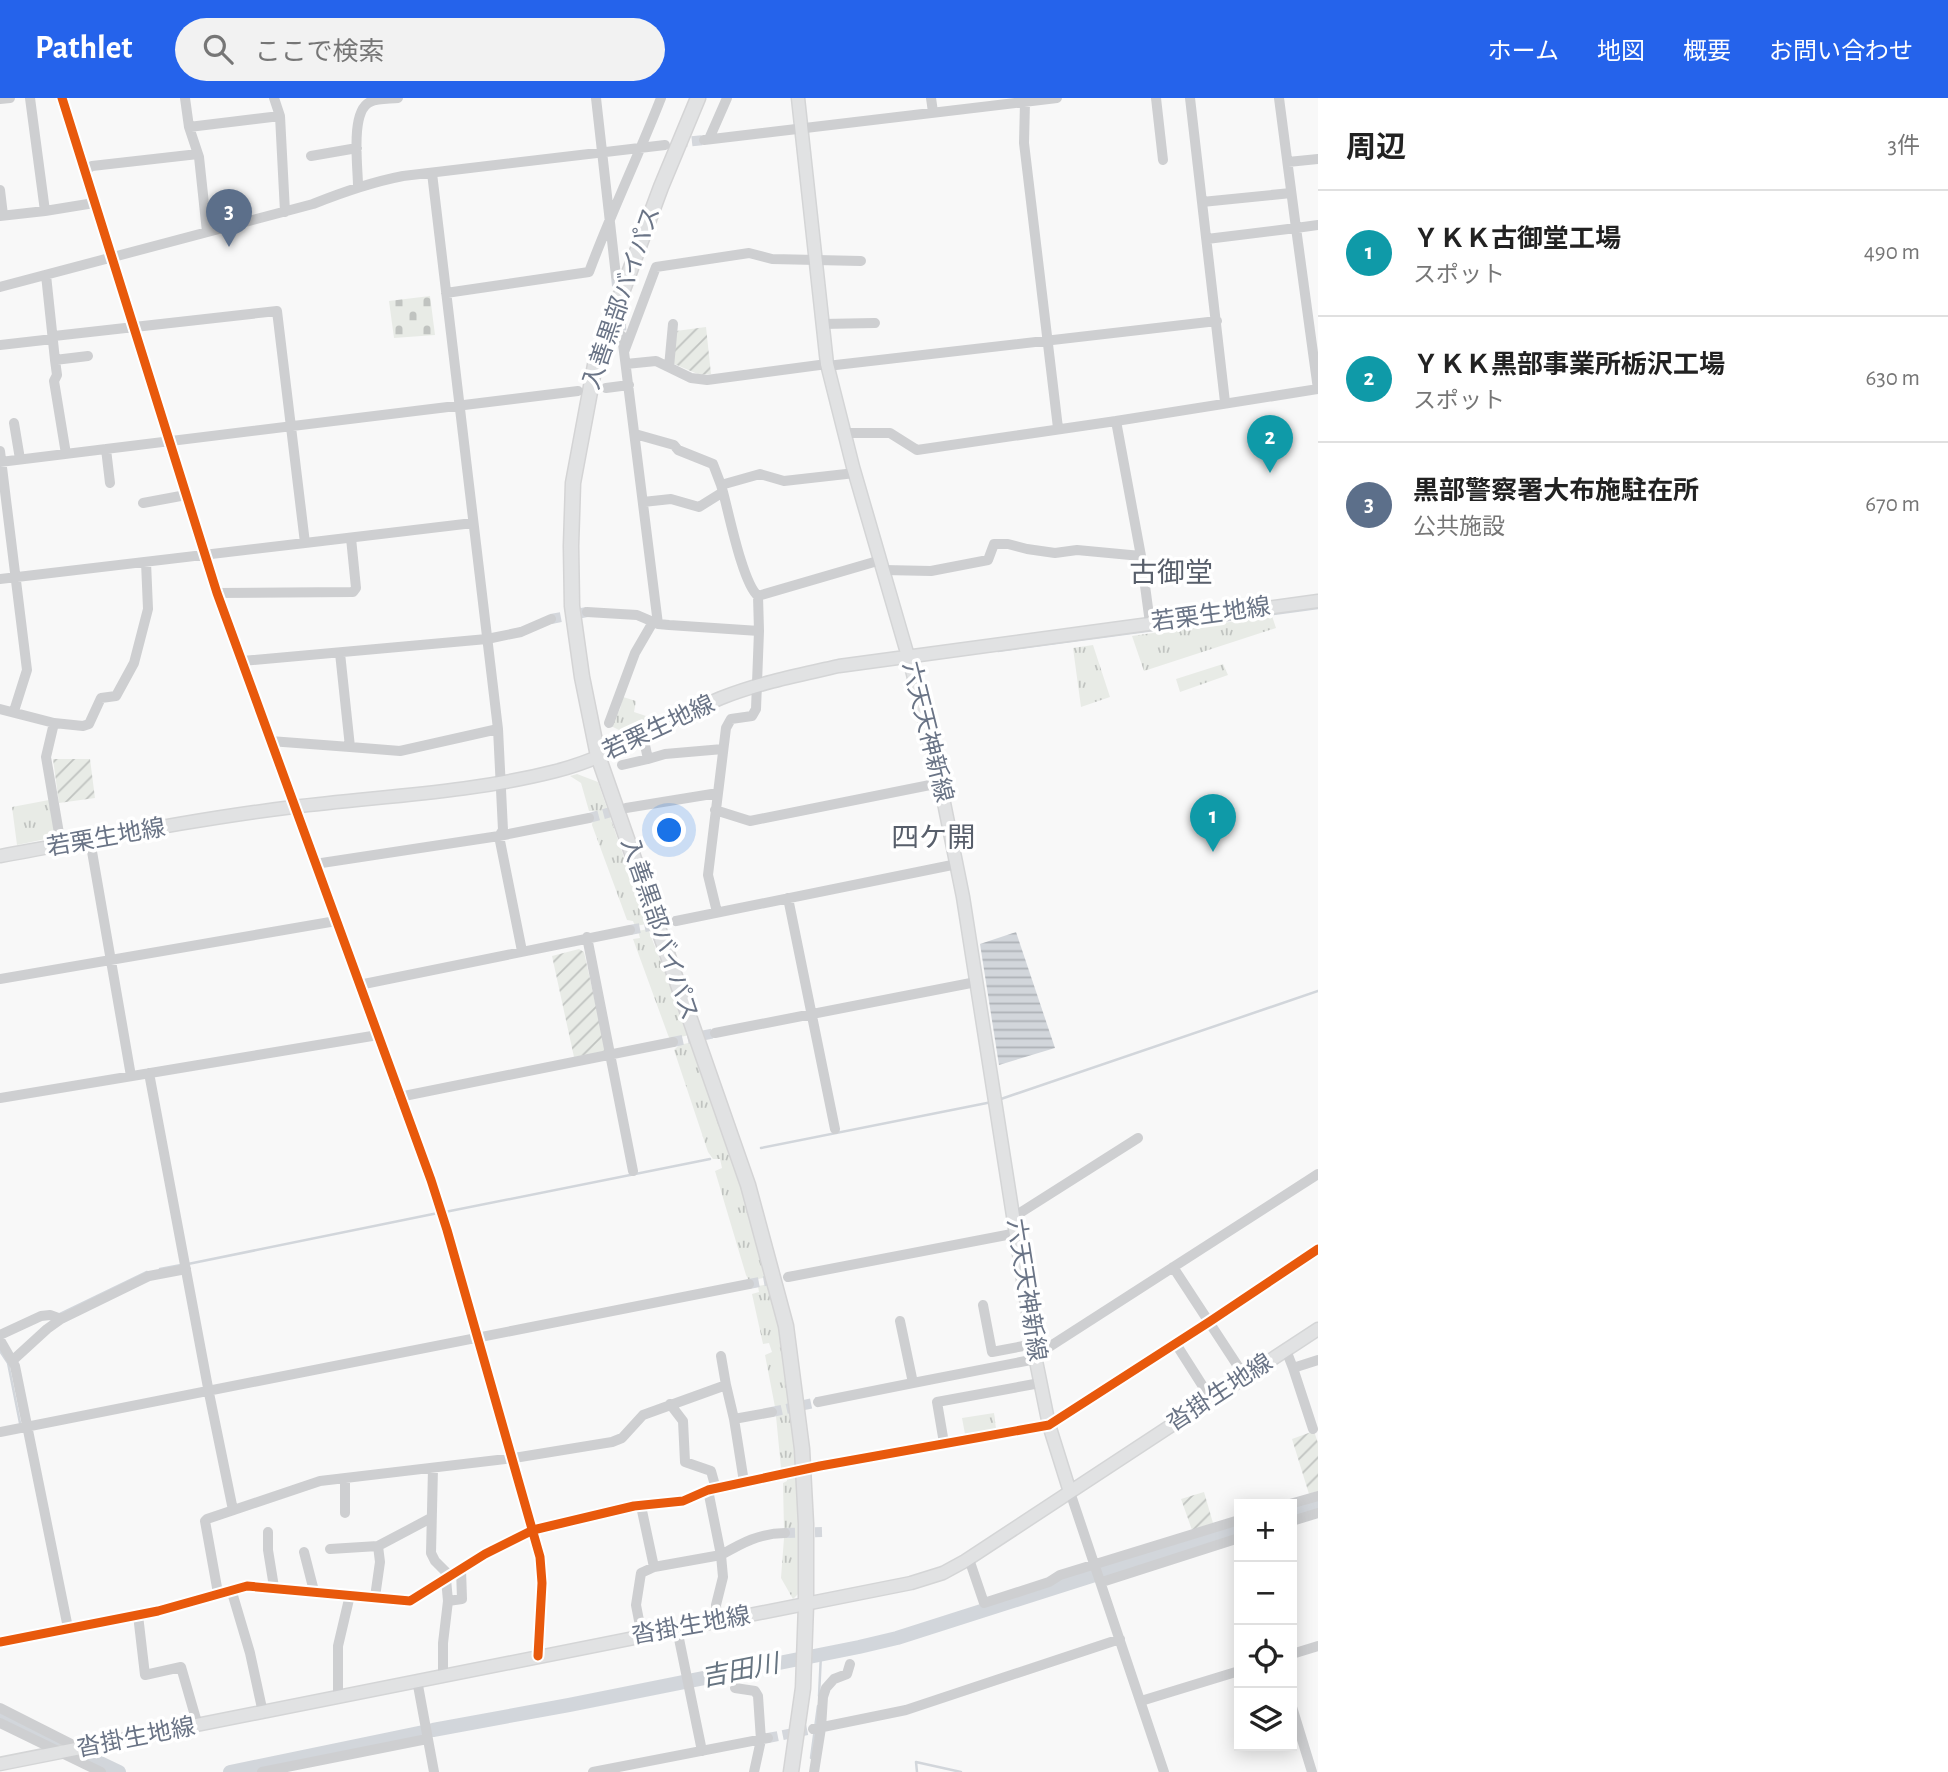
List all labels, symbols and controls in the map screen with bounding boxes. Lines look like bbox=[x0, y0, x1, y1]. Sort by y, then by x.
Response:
search box bbox=[175, 18, 665, 81]
icon: search bbox=[199, 30, 237, 68]
text: Pathlet bbox=[35, 32, 133, 65]
text: ここで検索 bbox=[255, 39, 385, 65]
text: ホーム bbox=[1488, 40, 1559, 64]
text: 地図 bbox=[1597, 40, 1645, 64]
text: 概要 bbox=[1683, 40, 1731, 64]
text: お問い合わせ bbox=[1769, 40, 1913, 64]
text: 周辺 bbox=[1346, 133, 1406, 163]
text: 3件 bbox=[1888, 135, 1920, 158]
pin: 3 bbox=[206, 189, 252, 247]
street label: 入善黒部バイパス bbox=[578, 203, 665, 392]
text: ＹＫＫ古御堂工場 bbox=[1413, 226, 1621, 252]
text: 1 bbox=[1365, 241, 1373, 264]
text: 490 m bbox=[1864, 241, 1920, 264]
text: スポット bbox=[1413, 264, 1505, 287]
text: ＹＫＫ黒部事業所栃沢工場 bbox=[1413, 352, 1725, 378]
text: 2 bbox=[1364, 367, 1374, 390]
text: 630 m bbox=[1865, 367, 1920, 390]
text: スポット bbox=[1413, 390, 1505, 413]
pin: 2 bbox=[1247, 415, 1293, 473]
text: 黒部警察署大布施駐在所 bbox=[1413, 478, 1699, 504]
text: 3 bbox=[1364, 493, 1374, 516]
text: 670 m bbox=[1865, 493, 1920, 516]
text: 公共施設 bbox=[1413, 516, 1505, 539]
district label: 古御堂 bbox=[1129, 558, 1213, 588]
street label: 若栗生地線 bbox=[1150, 593, 1272, 635]
street label: 六天天神新線 bbox=[898, 659, 958, 805]
street label: 若栗生地線 bbox=[599, 690, 718, 764]
pin: 1 bbox=[1190, 794, 1236, 852]
your location bbox=[652, 813, 686, 847]
street label: 若栗生地線 bbox=[44, 814, 167, 860]
district label: 四ケ開 bbox=[891, 824, 975, 853]
street label: 入善黒部バイパス bbox=[616, 834, 703, 1023]
street label: 六天天神新線 bbox=[1003, 1217, 1051, 1363]
street label: 沓掛生地線 bbox=[1162, 1349, 1277, 1436]
map controls bbox=[1234, 1499, 1297, 1751]
button: + bbox=[1234, 1499, 1297, 1562]
button: − bbox=[1234, 1562, 1297, 1625]
street label: 沓掛生地線 bbox=[629, 1602, 752, 1648]
button: locate bbox=[1234, 1625, 1297, 1688]
water label: 吉田川 bbox=[699, 1649, 784, 1691]
button: layers bbox=[1234, 1688, 1297, 1751]
street label: 沓掛生地線 bbox=[74, 1713, 197, 1761]

